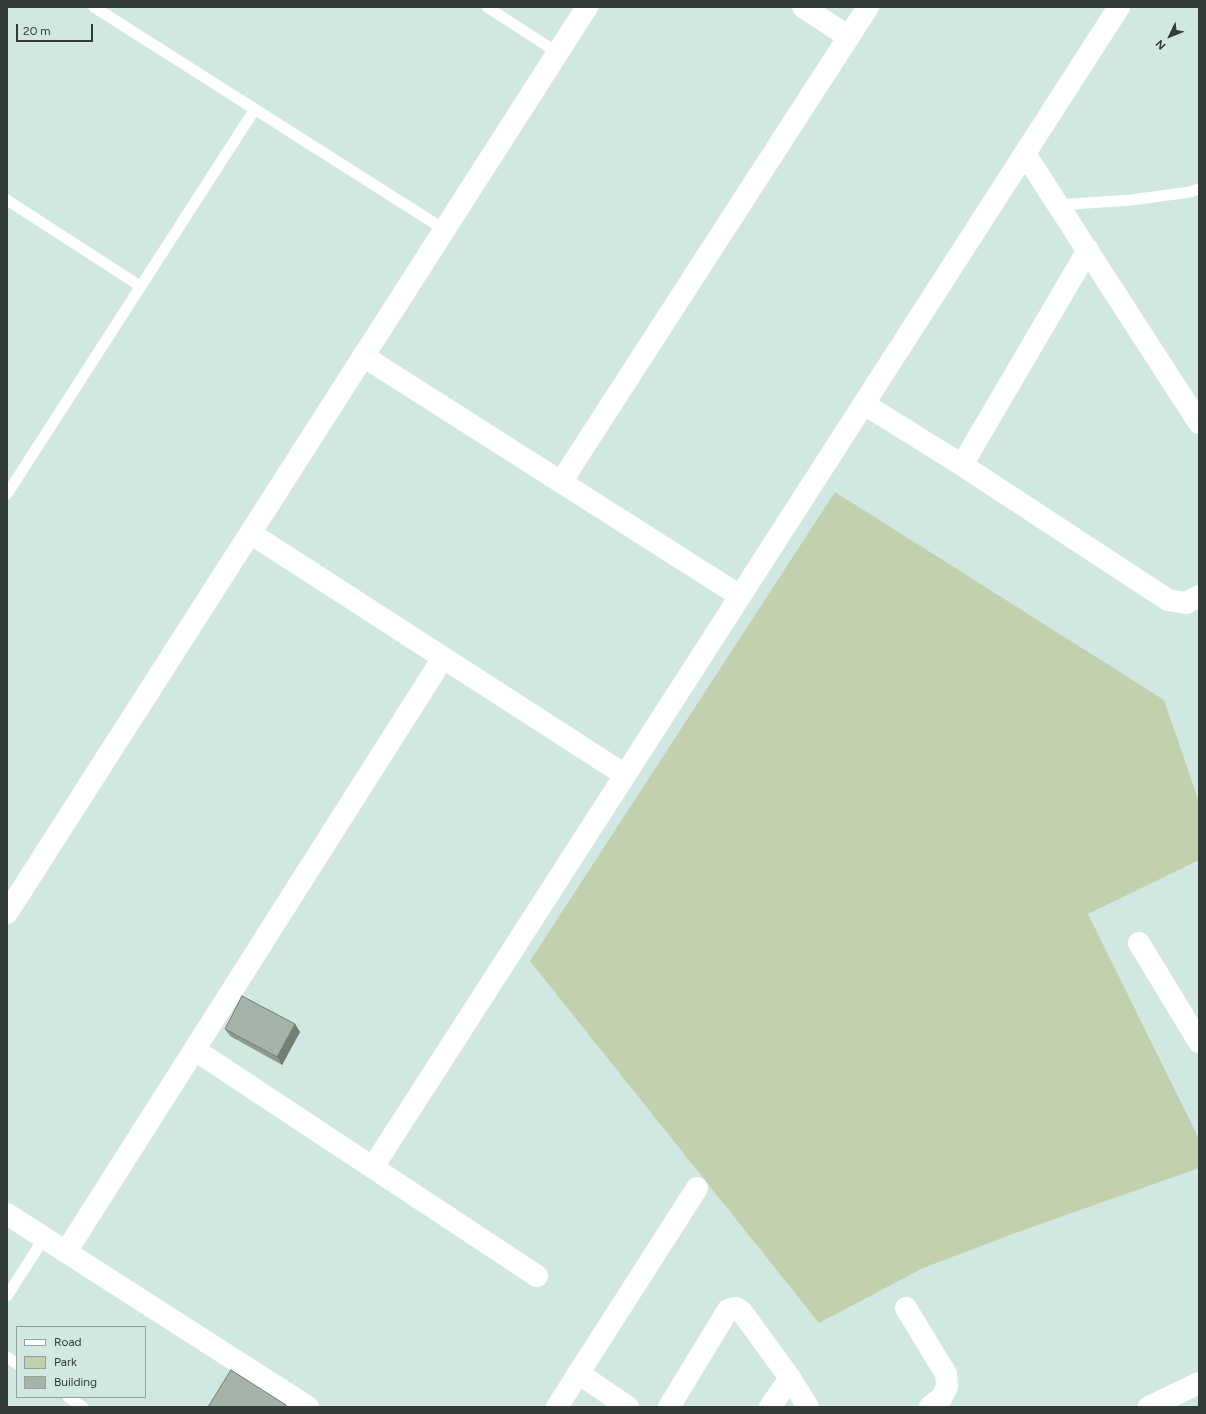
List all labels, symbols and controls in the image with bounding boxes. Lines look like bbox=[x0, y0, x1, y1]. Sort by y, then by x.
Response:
scale bar bbox=[18, 16, 95, 42]
north arrow bbox=[1150, 16, 1190, 56]
text: 20 m bbox=[23, 24, 51, 38]
text: N bbox=[1153, 37, 1169, 52]
legend bbox=[16, 1326, 146, 1398]
text: Road bbox=[54, 1335, 82, 1349]
text: Park bbox=[54, 1355, 77, 1369]
text: Building bbox=[54, 1375, 97, 1389]

